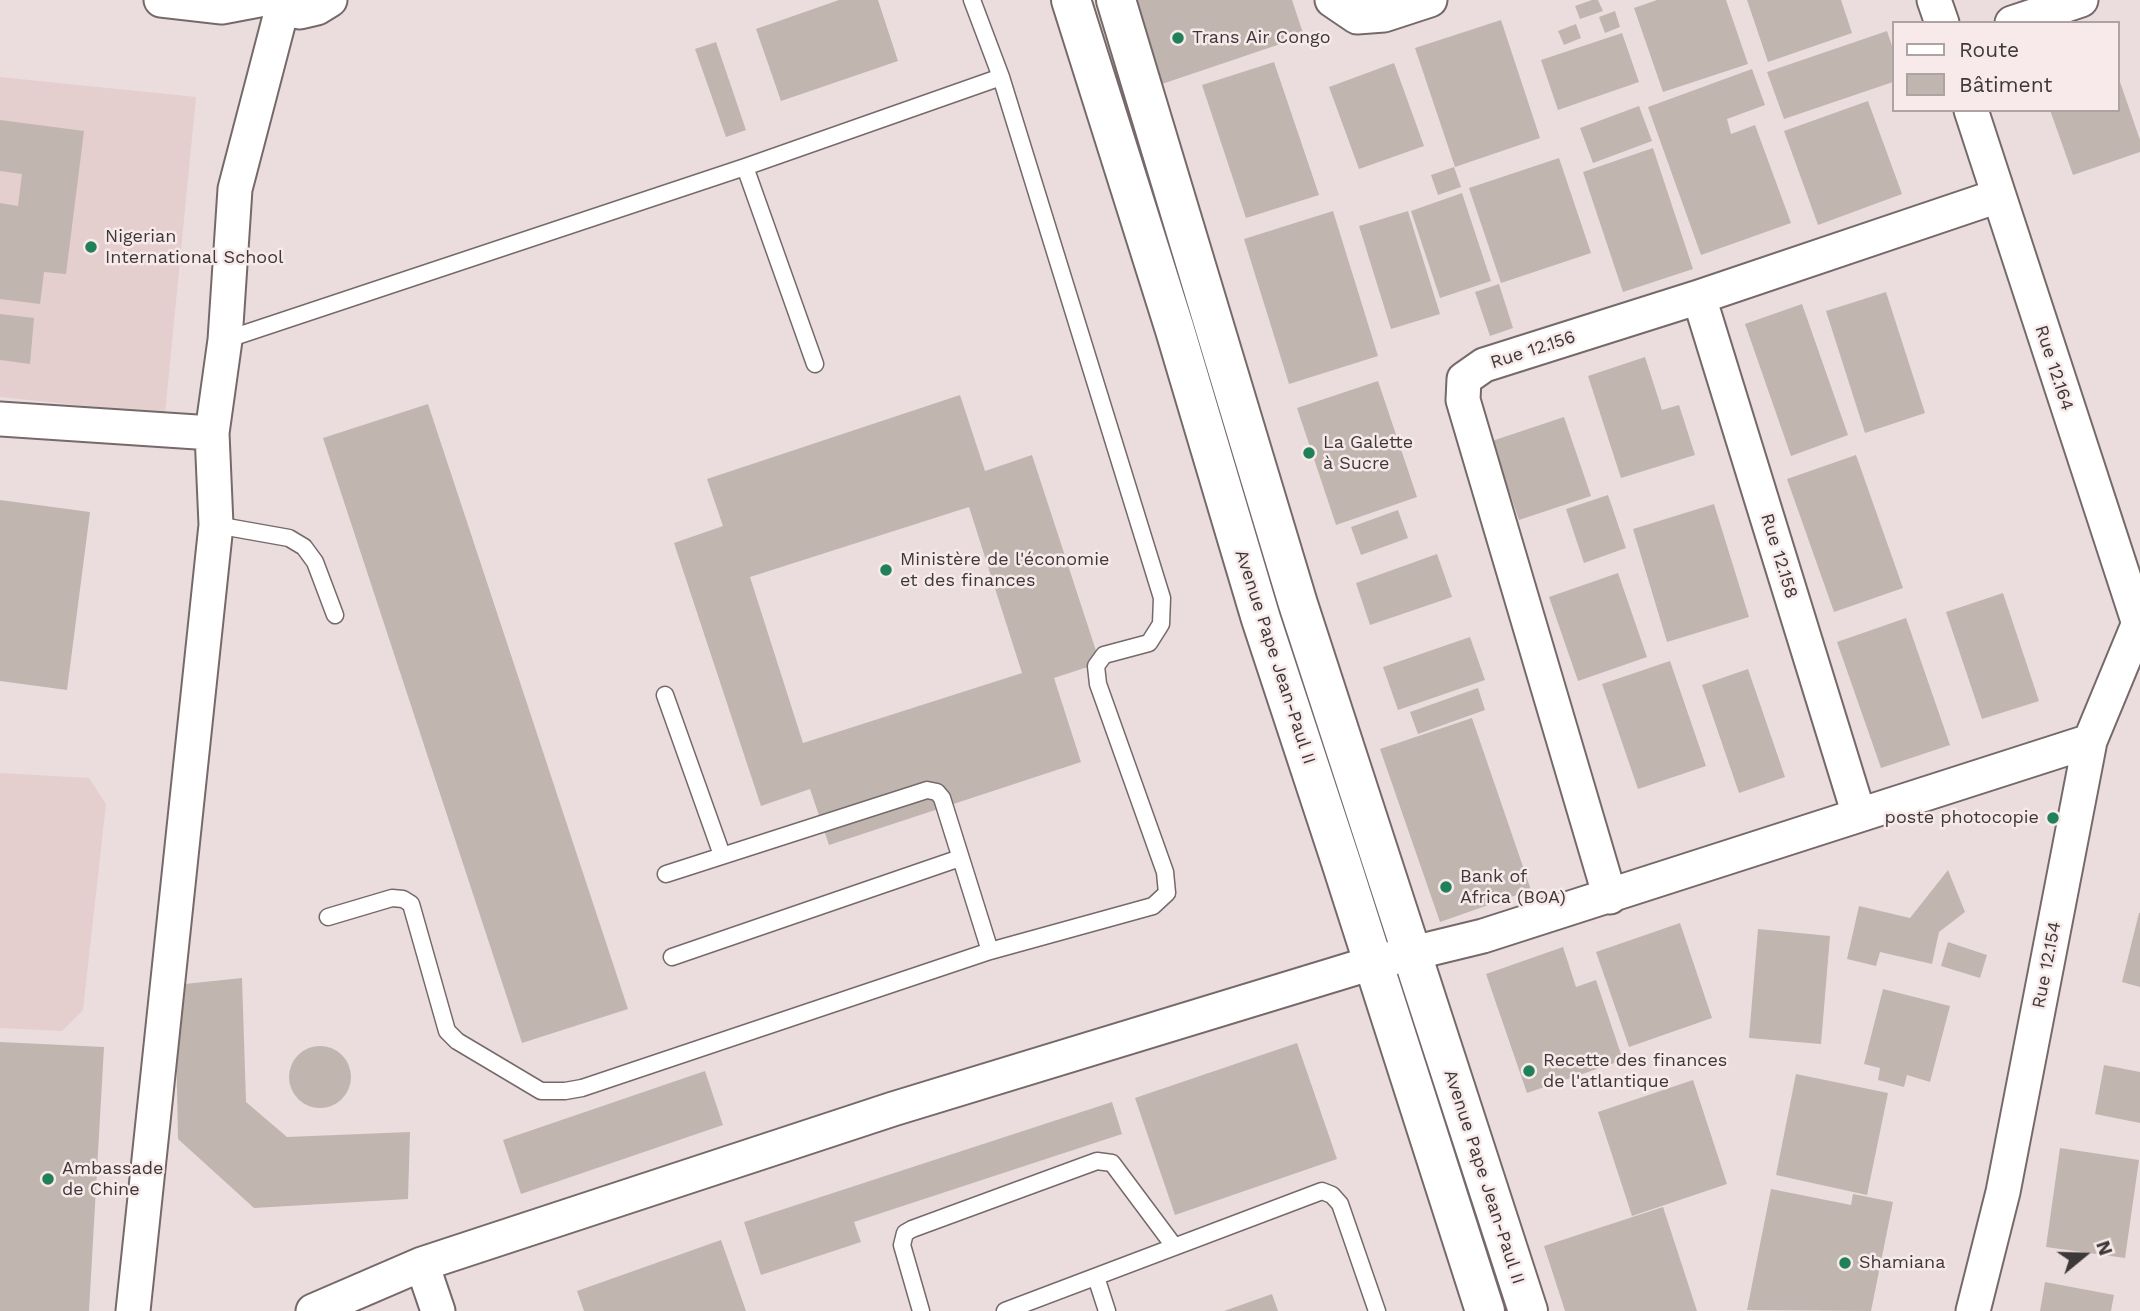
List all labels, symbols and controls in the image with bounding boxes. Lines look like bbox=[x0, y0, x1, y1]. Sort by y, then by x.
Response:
legend bbox=[1892, 21, 2119, 112]
place label: Trans Air Congo bbox=[1192, 27, 1330, 49]
marker: Trans Air Congo bbox=[1170, 30, 1186, 46]
text: Route bbox=[1959, 37, 2019, 62]
text: Bâtiment bbox=[1959, 72, 2052, 97]
place label: Nigerian International School bbox=[105, 226, 283, 268]
marker: Nigerian International School bbox=[83, 239, 99, 255]
street label: Rue 12.164 bbox=[2030, 323, 2078, 413]
street label: Rue 12.156 bbox=[1488, 326, 1578, 374]
place label: La Galette à Sucre bbox=[1323, 432, 1413, 474]
marker: La Galette à Sucre bbox=[1301, 445, 1317, 461]
street label: Rue 12.158 bbox=[1756, 511, 1802, 601]
street label: Avenue Pape Jean-Paul II bbox=[1230, 547, 1320, 767]
place label: Ministère de l'économie et des finances bbox=[900, 549, 1109, 592]
marker: Ministère de l'économie et des finances bbox=[878, 562, 894, 578]
place label: poste photocopie bbox=[1885, 807, 2039, 829]
marker: poste photocopie bbox=[2045, 810, 2061, 826]
place label: Bank of Africa (BOA) bbox=[1460, 866, 1566, 908]
marker: Bank of Africa (BOA) bbox=[1438, 879, 1454, 895]
street label: Rue 12.154 bbox=[2028, 920, 2066, 1010]
place label: Recette des finances de l'atlantique bbox=[1543, 1050, 1727, 1092]
marker: Recette des finances de l'atlantique bbox=[1521, 1063, 1537, 1079]
street label: Avenue Pape Jean-Paul II bbox=[1439, 1067, 1529, 1287]
place label: Ambassade de Chine bbox=[62, 1158, 163, 1200]
marker: Ambassade de Chine bbox=[40, 1171, 56, 1187]
north arrow bbox=[2049, 1220, 2119, 1290]
text: N bbox=[2091, 1238, 2117, 1258]
place label: Shamiana bbox=[1859, 1252, 1945, 1274]
marker: Shamiana bbox=[1837, 1255, 1853, 1271]

